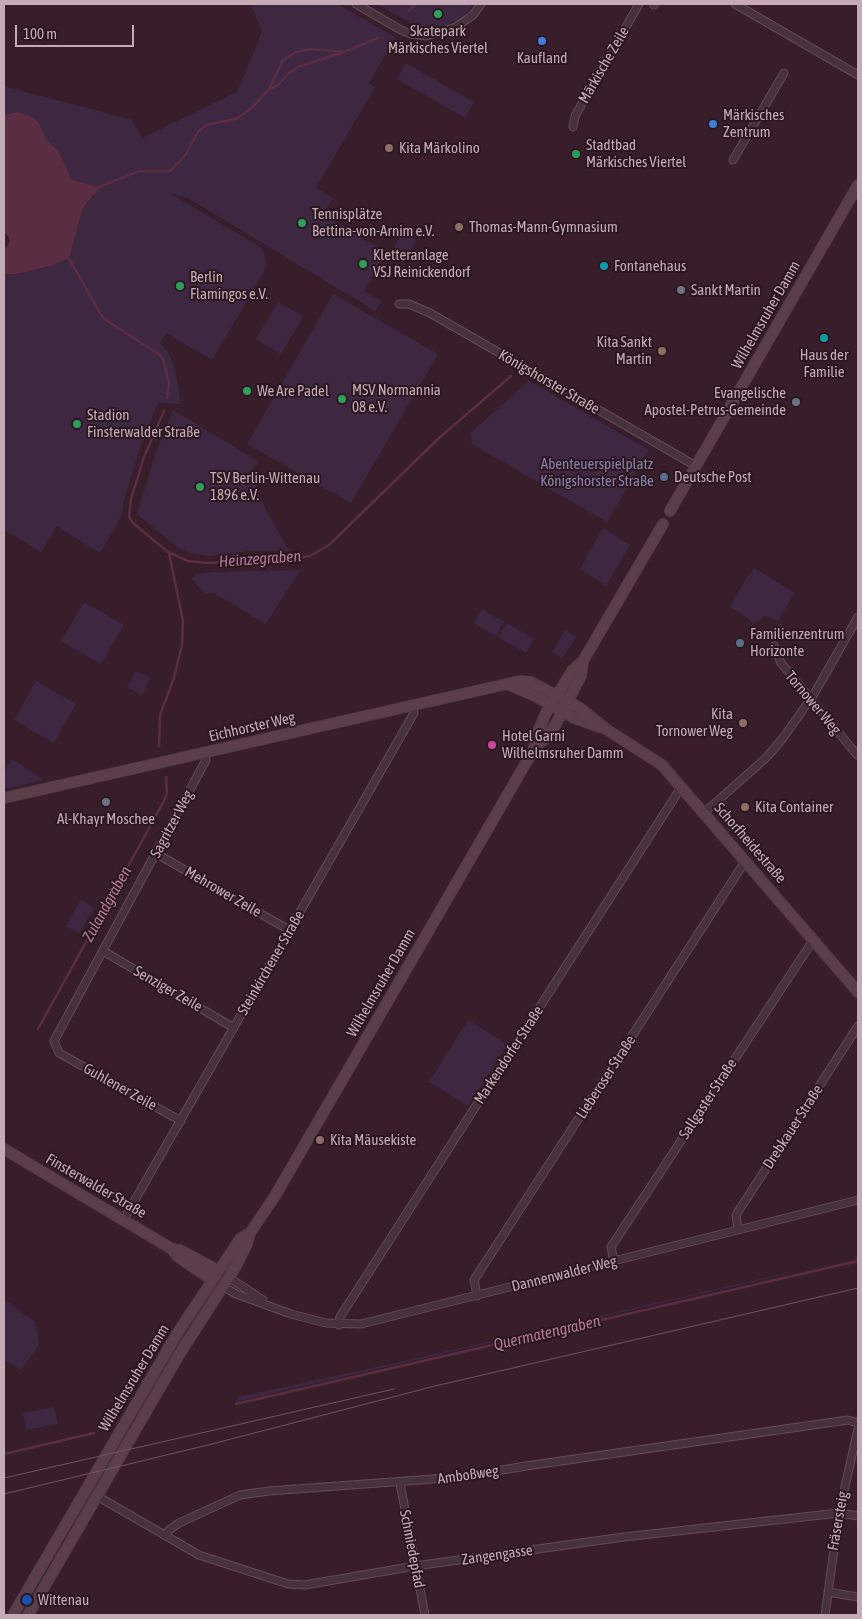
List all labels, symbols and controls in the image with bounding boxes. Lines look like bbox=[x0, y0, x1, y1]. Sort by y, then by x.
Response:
marker: Skatepark Märkisches Viertel bbox=[432, 8, 444, 20]
scale bar bbox=[18, 15, 136, 47]
place label: Skatepark Märkisches Viertel bbox=[388, 22, 488, 57]
street label: Märkische Zeile bbox=[575, 23, 633, 107]
text: 100 m bbox=[23, 25, 57, 42]
marker: Kaufland bbox=[536, 35, 548, 47]
place label: Kaufland bbox=[517, 49, 567, 67]
place label: Märkisches Zentrum bbox=[723, 106, 784, 141]
marker: Märkisches Zentrum bbox=[707, 118, 719, 130]
place label: Stadtbad Märkisches Viertel bbox=[586, 136, 686, 171]
place label: Kita Märkolino bbox=[399, 139, 480, 157]
marker: Kita Märkolino bbox=[383, 142, 395, 154]
marker: Stadtbad Märkisches Viertel bbox=[570, 148, 582, 160]
place label: Tennisplätze Bettina-von-Arnim e.V. bbox=[312, 205, 434, 240]
marker: Tennisplätze Bettina-von-Arnim e.V. bbox=[296, 217, 308, 229]
place label: Thomas-Mann-Gymnasium bbox=[469, 218, 618, 236]
marker: Thomas-Mann-Gymnasium bbox=[453, 221, 465, 233]
place label: Kletteranlage VSJ Reinickendorf bbox=[373, 246, 470, 281]
place label: Fontanehaus bbox=[614, 257, 686, 275]
marker: Kletteranlage VSJ Reinickendorf bbox=[357, 258, 369, 270]
street label: Wilhelmsruher Damm bbox=[728, 258, 804, 372]
marker: Fontanehaus bbox=[598, 260, 610, 272]
place label: Berlin Flamingos e.V. bbox=[190, 268, 268, 303]
marker: Berlin Flamingos e.V. bbox=[174, 280, 186, 292]
place label: Sankt Martin bbox=[691, 281, 761, 299]
marker: Sankt Martin bbox=[675, 284, 687, 296]
marker: Haus der Familie bbox=[818, 332, 830, 344]
place label: Kita Sankt Martin bbox=[596, 333, 652, 368]
marker: Kita Sankt Martin bbox=[656, 345, 668, 357]
street label: Königshorster Straße bbox=[495, 346, 603, 418]
place label: Haus der Familie bbox=[800, 346, 848, 381]
place label: MSV Normannia 08 e.V. bbox=[352, 381, 441, 416]
place label: We Are Padel bbox=[257, 382, 329, 400]
place label: Evangelische Apostel-Petrus-Gemeinde bbox=[644, 384, 786, 419]
marker: We Are Padel bbox=[241, 385, 253, 397]
marker: MSV Normannia 08 e.V. bbox=[336, 393, 348, 405]
marker: Evangelische Apostel-Petrus-Gemeinde bbox=[790, 396, 802, 408]
place label: Stadion Finsterwalder Straße bbox=[87, 406, 200, 441]
marker: Stadion Finsterwalder Straße bbox=[71, 418, 83, 430]
park label: Abenteuerspielplatz Königshorster Straße bbox=[540, 455, 654, 490]
place label: Deutsche Post bbox=[674, 468, 752, 486]
place label: TSV Berlin-Wittenau 1896 e.V. bbox=[210, 469, 320, 504]
marker: Deutsche Post bbox=[658, 471, 670, 483]
marker: TSV Berlin-Wittenau 1896 e.V. bbox=[194, 481, 206, 493]
water label: Heinzegraben bbox=[218, 547, 302, 571]
place label: Familienzentrum Horizonte bbox=[750, 625, 845, 660]
marker: Familienzentrum Horizonte bbox=[734, 637, 746, 649]
street label: Tornower Weg bbox=[781, 668, 845, 738]
place label: Kita Tornower Weg bbox=[656, 705, 733, 740]
street label: Eichhorster Weg bbox=[207, 708, 297, 746]
marker: Kita Tornower Weg bbox=[737, 717, 749, 729]
place label: Hotel Garni Wilhelmsruher Damm bbox=[502, 727, 624, 762]
marker: Hotel Garni Wilhelmsruher Damm bbox=[486, 739, 498, 751]
street label: Sagritzer Weg bbox=[147, 787, 197, 861]
marker: Al-Khayr Moschee bbox=[100, 796, 112, 808]
place label: Kita Container bbox=[755, 798, 833, 816]
street label: Schorfheidestraße bbox=[710, 799, 790, 887]
marker: Kita Container bbox=[739, 801, 751, 813]
place label: Al-Khayr Moschee bbox=[57, 810, 155, 828]
water label: Zulandgraben bbox=[78, 863, 136, 945]
street label: Mehrower Zeile bbox=[182, 863, 264, 921]
street label: Steinkirchener Straße bbox=[234, 907, 308, 1019]
street label: Wilhelmsruher Damm bbox=[343, 926, 419, 1040]
street label: Senziger Zeile bbox=[130, 962, 206, 1016]
street label: Markendorfer Straße bbox=[471, 1003, 547, 1107]
street label: Lieberoser Straße bbox=[572, 1032, 640, 1122]
street label: Sallgaster Straße bbox=[675, 1055, 741, 1143]
street label: Guhlener Zeile bbox=[80, 1059, 160, 1115]
street label: Drebkauer Straße bbox=[759, 1082, 827, 1172]
place label: Kita Mäusekiste bbox=[330, 1131, 416, 1149]
marker: Kita Mäusekiste bbox=[314, 1134, 326, 1146]
street label: Finsterwalder Straße bbox=[43, 1150, 149, 1222]
street label: Dannenwalder Weg bbox=[510, 1252, 618, 1296]
water label: Quermatengraben bbox=[492, 1311, 602, 1355]
street label: Wilhelmsruher Damm bbox=[95, 1321, 173, 1435]
street label: Amboßweg bbox=[436, 1462, 500, 1488]
street label: Fräsersteig bbox=[824, 1490, 852, 1552]
street label: Schmiedepfad bbox=[396, 1508, 428, 1590]
street label: Zangengasse bbox=[460, 1541, 534, 1569]
place label: Wittenau bbox=[38, 1591, 89, 1609]
marker: Wittenau bbox=[20, 1593, 34, 1607]

